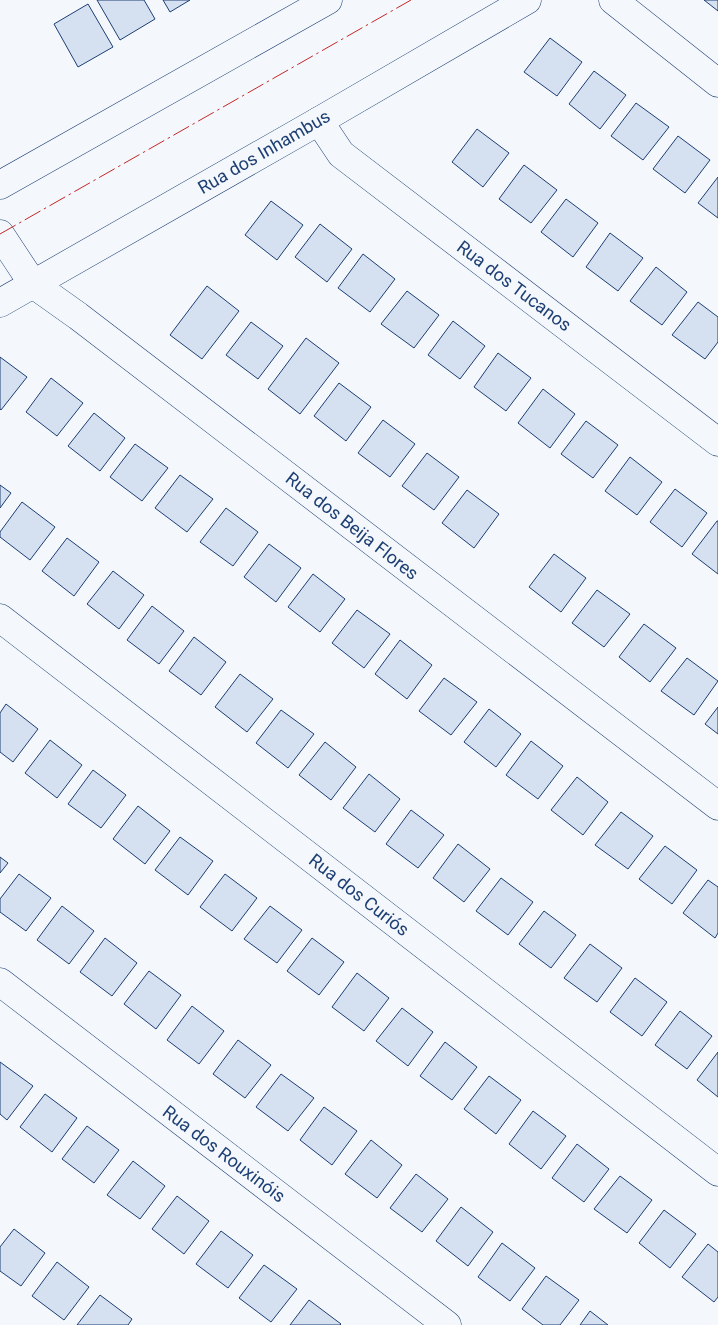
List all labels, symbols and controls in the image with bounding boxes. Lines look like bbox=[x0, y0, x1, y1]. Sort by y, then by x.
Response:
street label: Rua dos Inhambus bbox=[194, 105, 334, 198]
street label: Rua dos Tucanos bbox=[453, 236, 576, 335]
street label: Rua dos Beija Flores bbox=[282, 467, 423, 584]
street label: Rua dos Curiós bbox=[305, 849, 413, 940]
street label: Rua dos Rouxinóis bbox=[159, 1101, 290, 1206]

